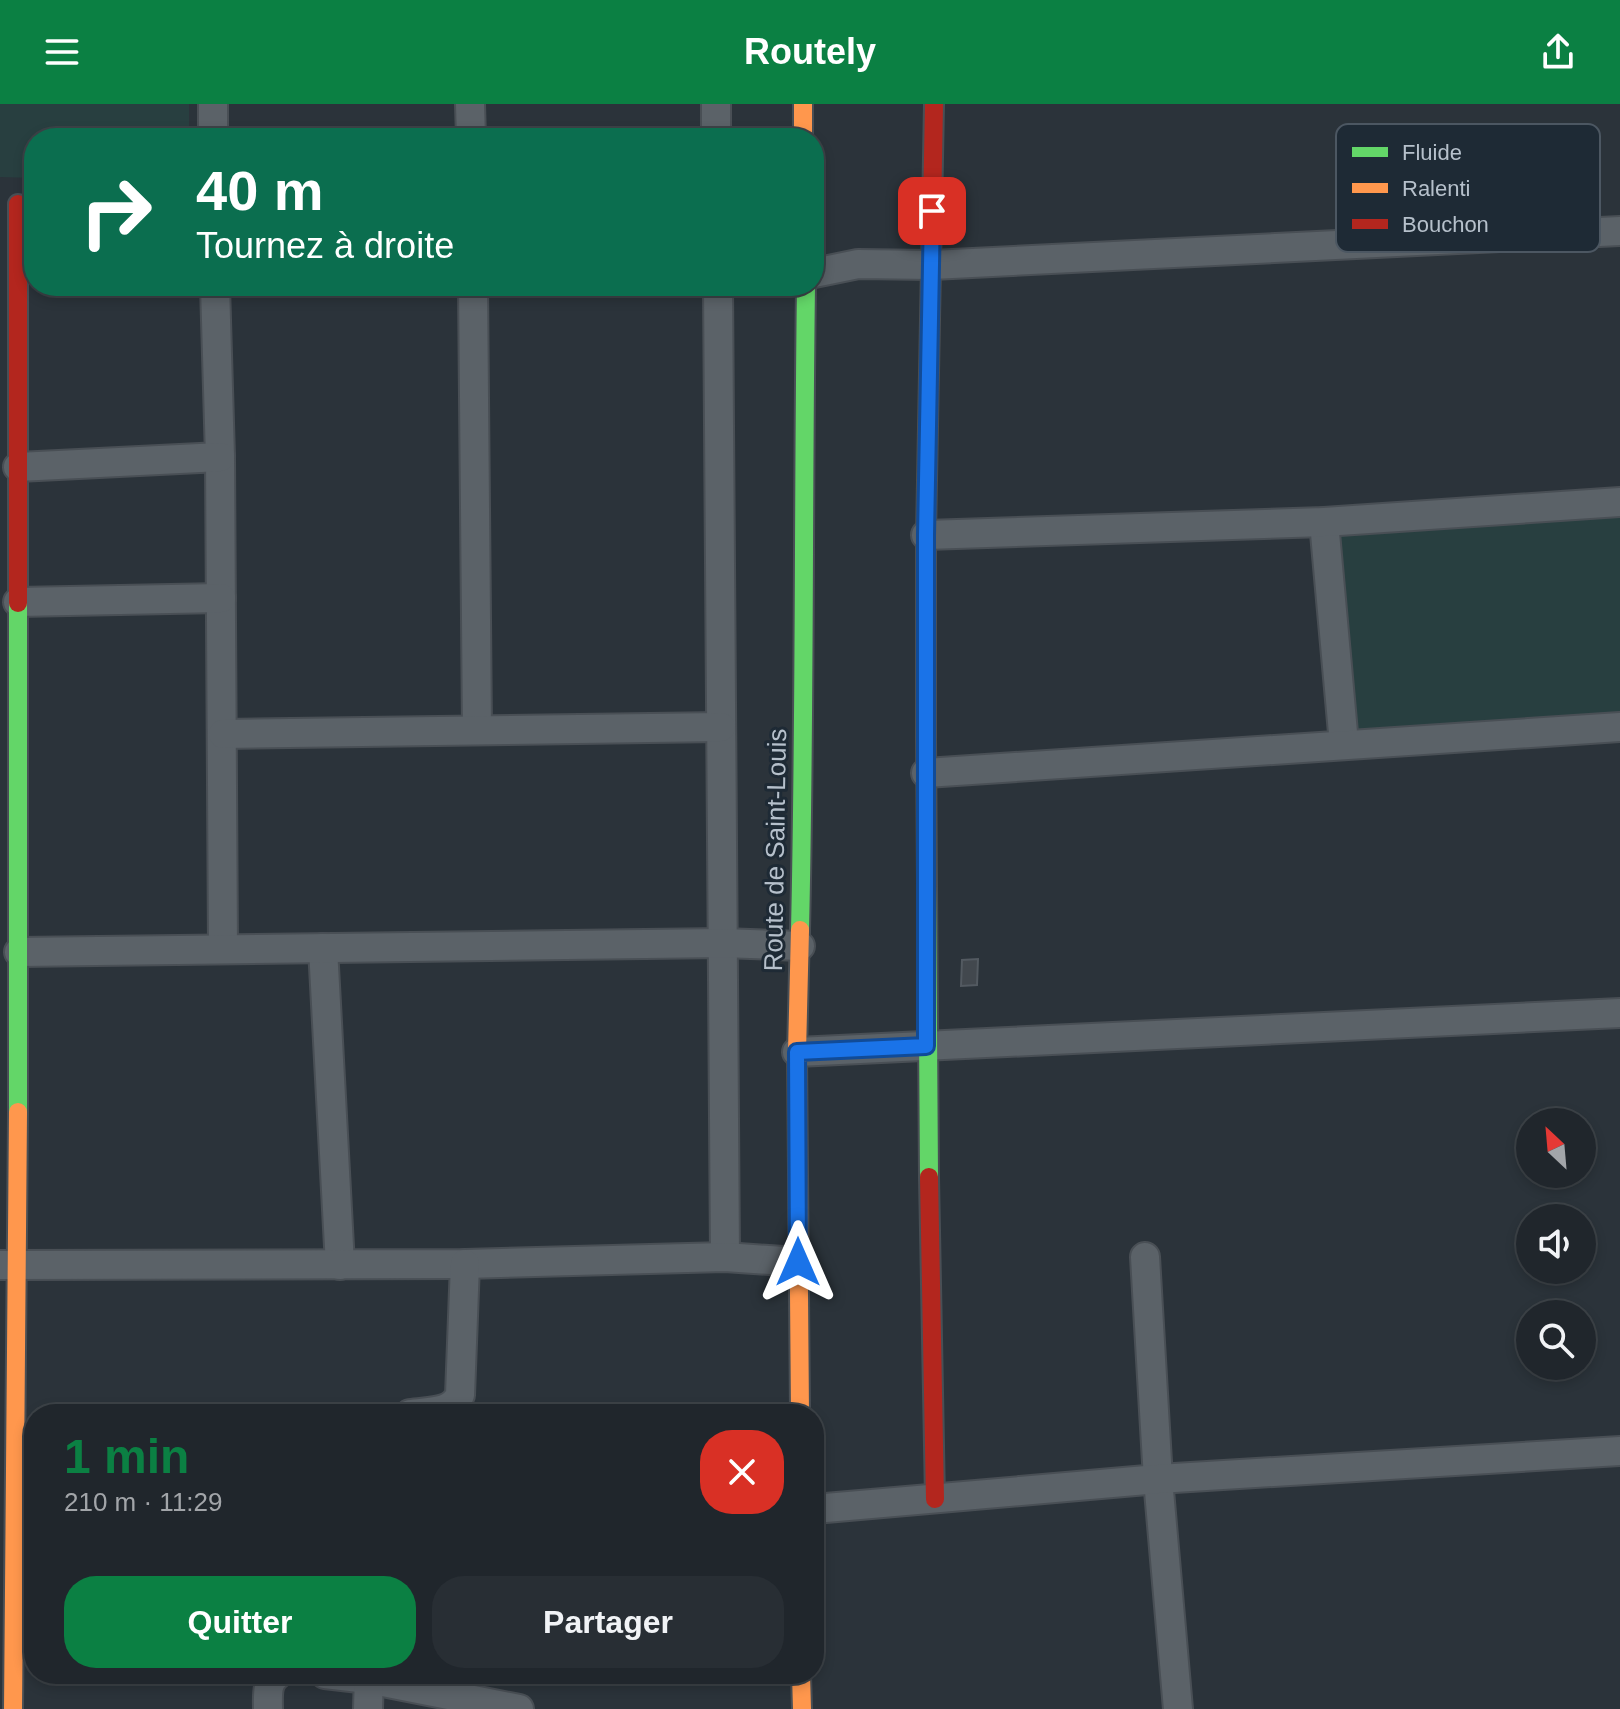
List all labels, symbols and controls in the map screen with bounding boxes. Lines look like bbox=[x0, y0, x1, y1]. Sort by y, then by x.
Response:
icon: menu bbox=[40, 30, 84, 74]
icon: share bbox=[1536, 30, 1580, 74]
text: Routely bbox=[744, 31, 876, 72]
legend bbox=[1336, 124, 1600, 252]
text: Fluide bbox=[1402, 140, 1462, 165]
text: 40 m bbox=[196, 159, 324, 222]
icon: right bbox=[64, 160, 168, 264]
text: Ralenti bbox=[1402, 176, 1470, 201]
pin bbox=[898, 177, 966, 245]
icon: arrive bbox=[910, 189, 954, 233]
text: Bouchon bbox=[1402, 212, 1489, 237]
text: Tournez à droite bbox=[196, 225, 454, 266]
street label: Route de Saint-Louis bbox=[758, 728, 792, 972]
north arrow bbox=[1516, 1108, 1596, 1188]
map controls bbox=[1516, 1108, 1596, 1380]
button: sound bbox=[1516, 1204, 1596, 1284]
position arrow bbox=[756, 1220, 840, 1304]
button: search bbox=[1516, 1300, 1596, 1380]
text: 1 min bbox=[64, 1430, 189, 1483]
button: close bbox=[700, 1430, 784, 1514]
text: 210 m · 11:29 bbox=[64, 1487, 223, 1517]
button: Quitter bbox=[64, 1576, 416, 1668]
button: Partager bbox=[432, 1576, 784, 1668]

